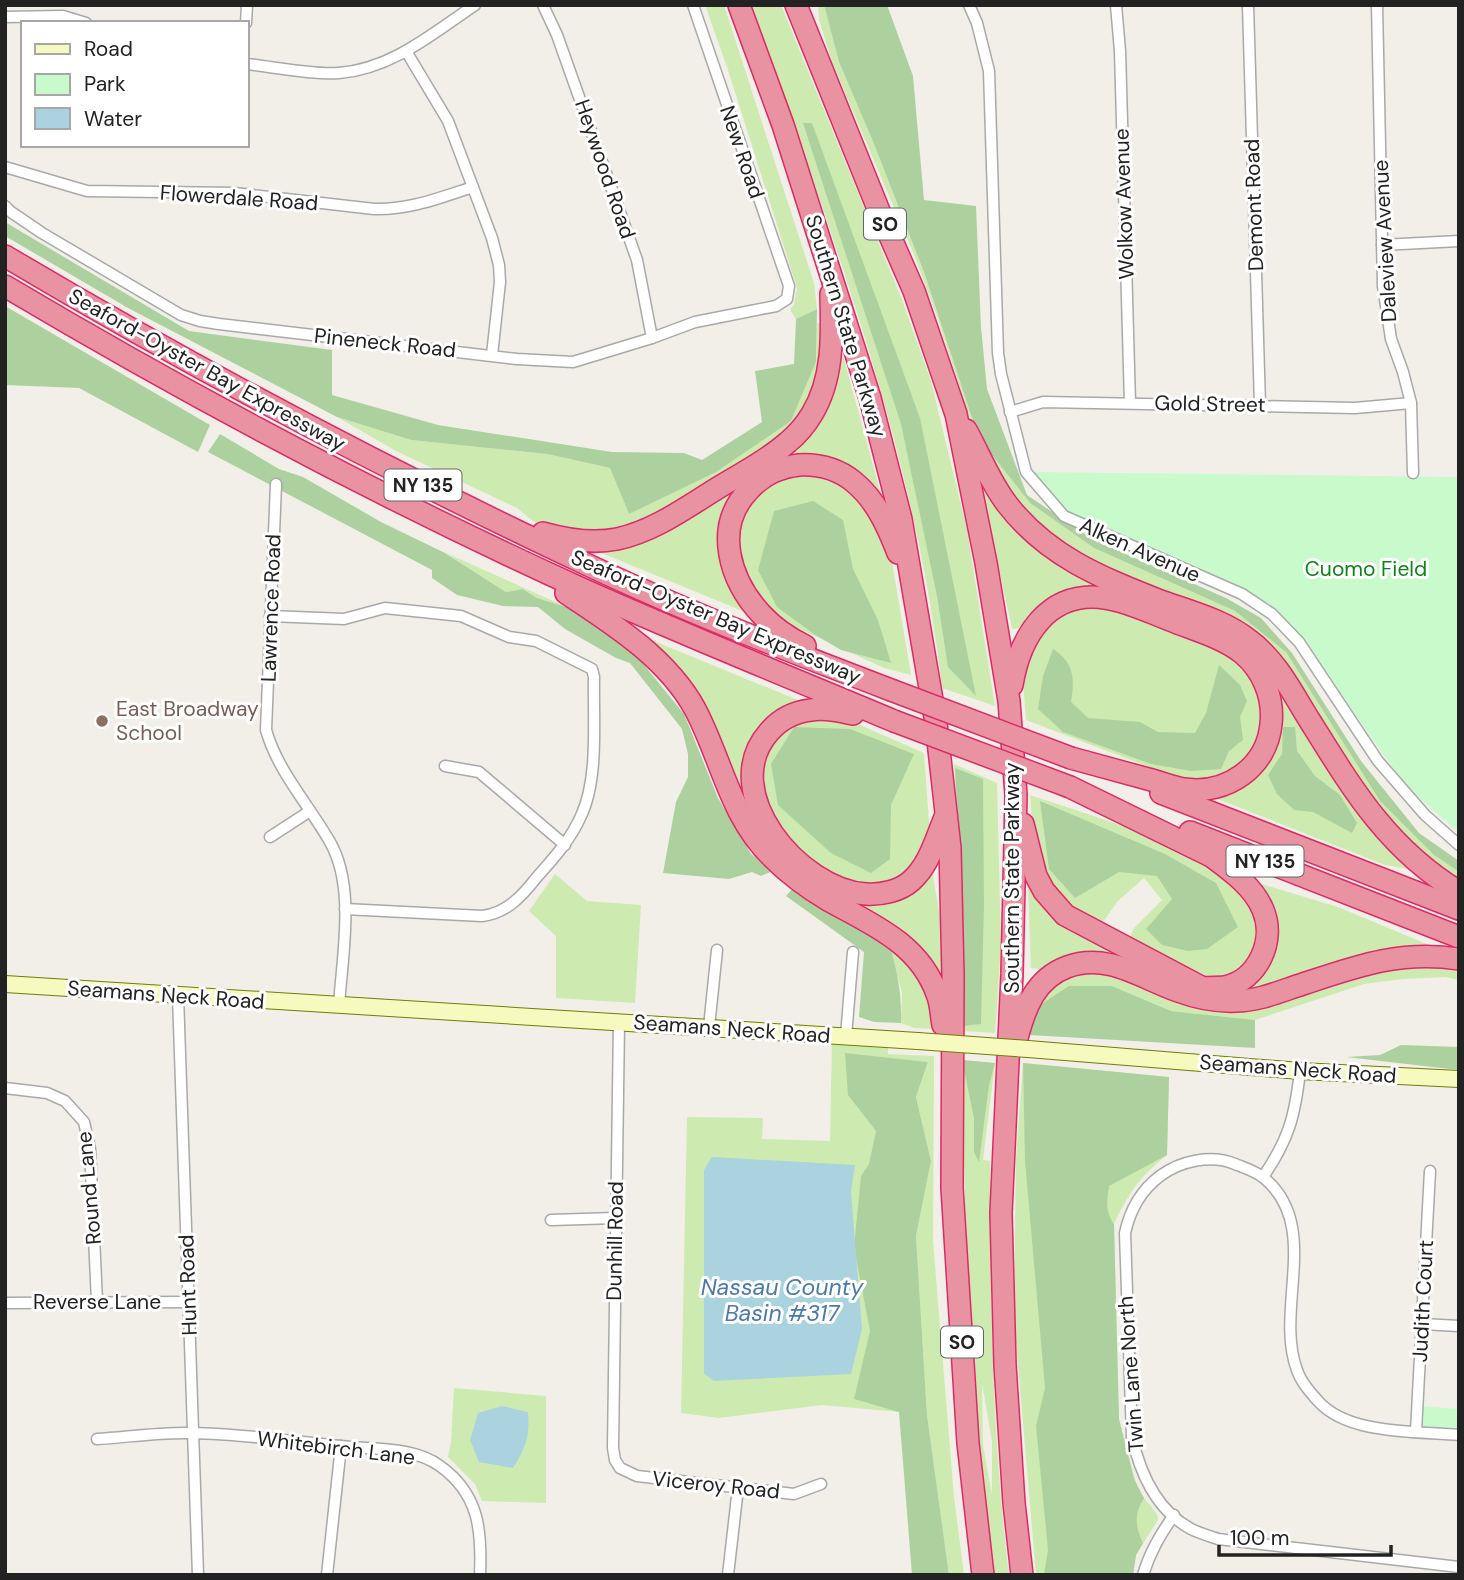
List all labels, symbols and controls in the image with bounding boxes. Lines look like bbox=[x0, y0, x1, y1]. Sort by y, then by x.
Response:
legend bbox=[21, 21, 248, 147]
text: Road bbox=[84, 35, 133, 63]
text: Park bbox=[84, 70, 126, 98]
street label: Heywood Road bbox=[568, 96, 642, 242]
street label: New Road bbox=[713, 102, 771, 202]
text: Water bbox=[84, 105, 142, 133]
street label: Wolkow Avenue bbox=[1107, 128, 1141, 280]
street label: Demont Road bbox=[1238, 138, 1270, 272]
street label: Daleview Avenue bbox=[1367, 159, 1403, 323]
street label: Flowerdale Road bbox=[159, 179, 319, 217]
road number: SO bbox=[864, 208, 906, 240]
street label: Southern State Parkway bbox=[799, 211, 893, 441]
street label: Seaford-Oyster Bay Expressway bbox=[64, 282, 351, 458]
street label: Pineneck Road bbox=[313, 322, 457, 364]
street label: Gold Street bbox=[1154, 389, 1266, 419]
road number: NY 135 bbox=[384, 470, 462, 500]
street label: Alken Avenue bbox=[1075, 511, 1205, 589]
street label: Lawrence Road bbox=[254, 534, 288, 682]
street label: Seaford-Oyster Bay Expressway bbox=[567, 543, 865, 691]
park label: Cuomo Field bbox=[1305, 555, 1427, 583]
place label: East Broadway School bbox=[116, 695, 259, 747]
marker: East Broadway School bbox=[94, 713, 110, 729]
street label: Southern State Parkway bbox=[998, 762, 1026, 994]
road number: NY 135 bbox=[1226, 846, 1304, 876]
street label: Seamans Neck Road bbox=[67, 974, 265, 1016]
street label: Seamans Neck Road bbox=[633, 1008, 831, 1050]
street label: Seamans Neck Road bbox=[1199, 1048, 1397, 1090]
street label: Round Lane bbox=[70, 1130, 108, 1246]
street label: Dunhill Road bbox=[600, 1181, 630, 1301]
street label: Hunt Road bbox=[172, 1234, 204, 1336]
street label: Judith Court bbox=[1406, 1239, 1440, 1363]
water label: Nassau County Basin #317 bbox=[701, 1272, 864, 1328]
street label: Reverse Lane bbox=[33, 1288, 161, 1316]
street label: Twin Lane North bbox=[1112, 1295, 1150, 1453]
road number: SO bbox=[941, 1326, 983, 1358]
street label: Whitebirch Lane bbox=[255, 1424, 417, 1472]
street label: Viceroy Road bbox=[651, 1464, 781, 1506]
scale bar bbox=[1219, 1514, 1390, 1558]
text: 100 m bbox=[1230, 1524, 1290, 1552]

